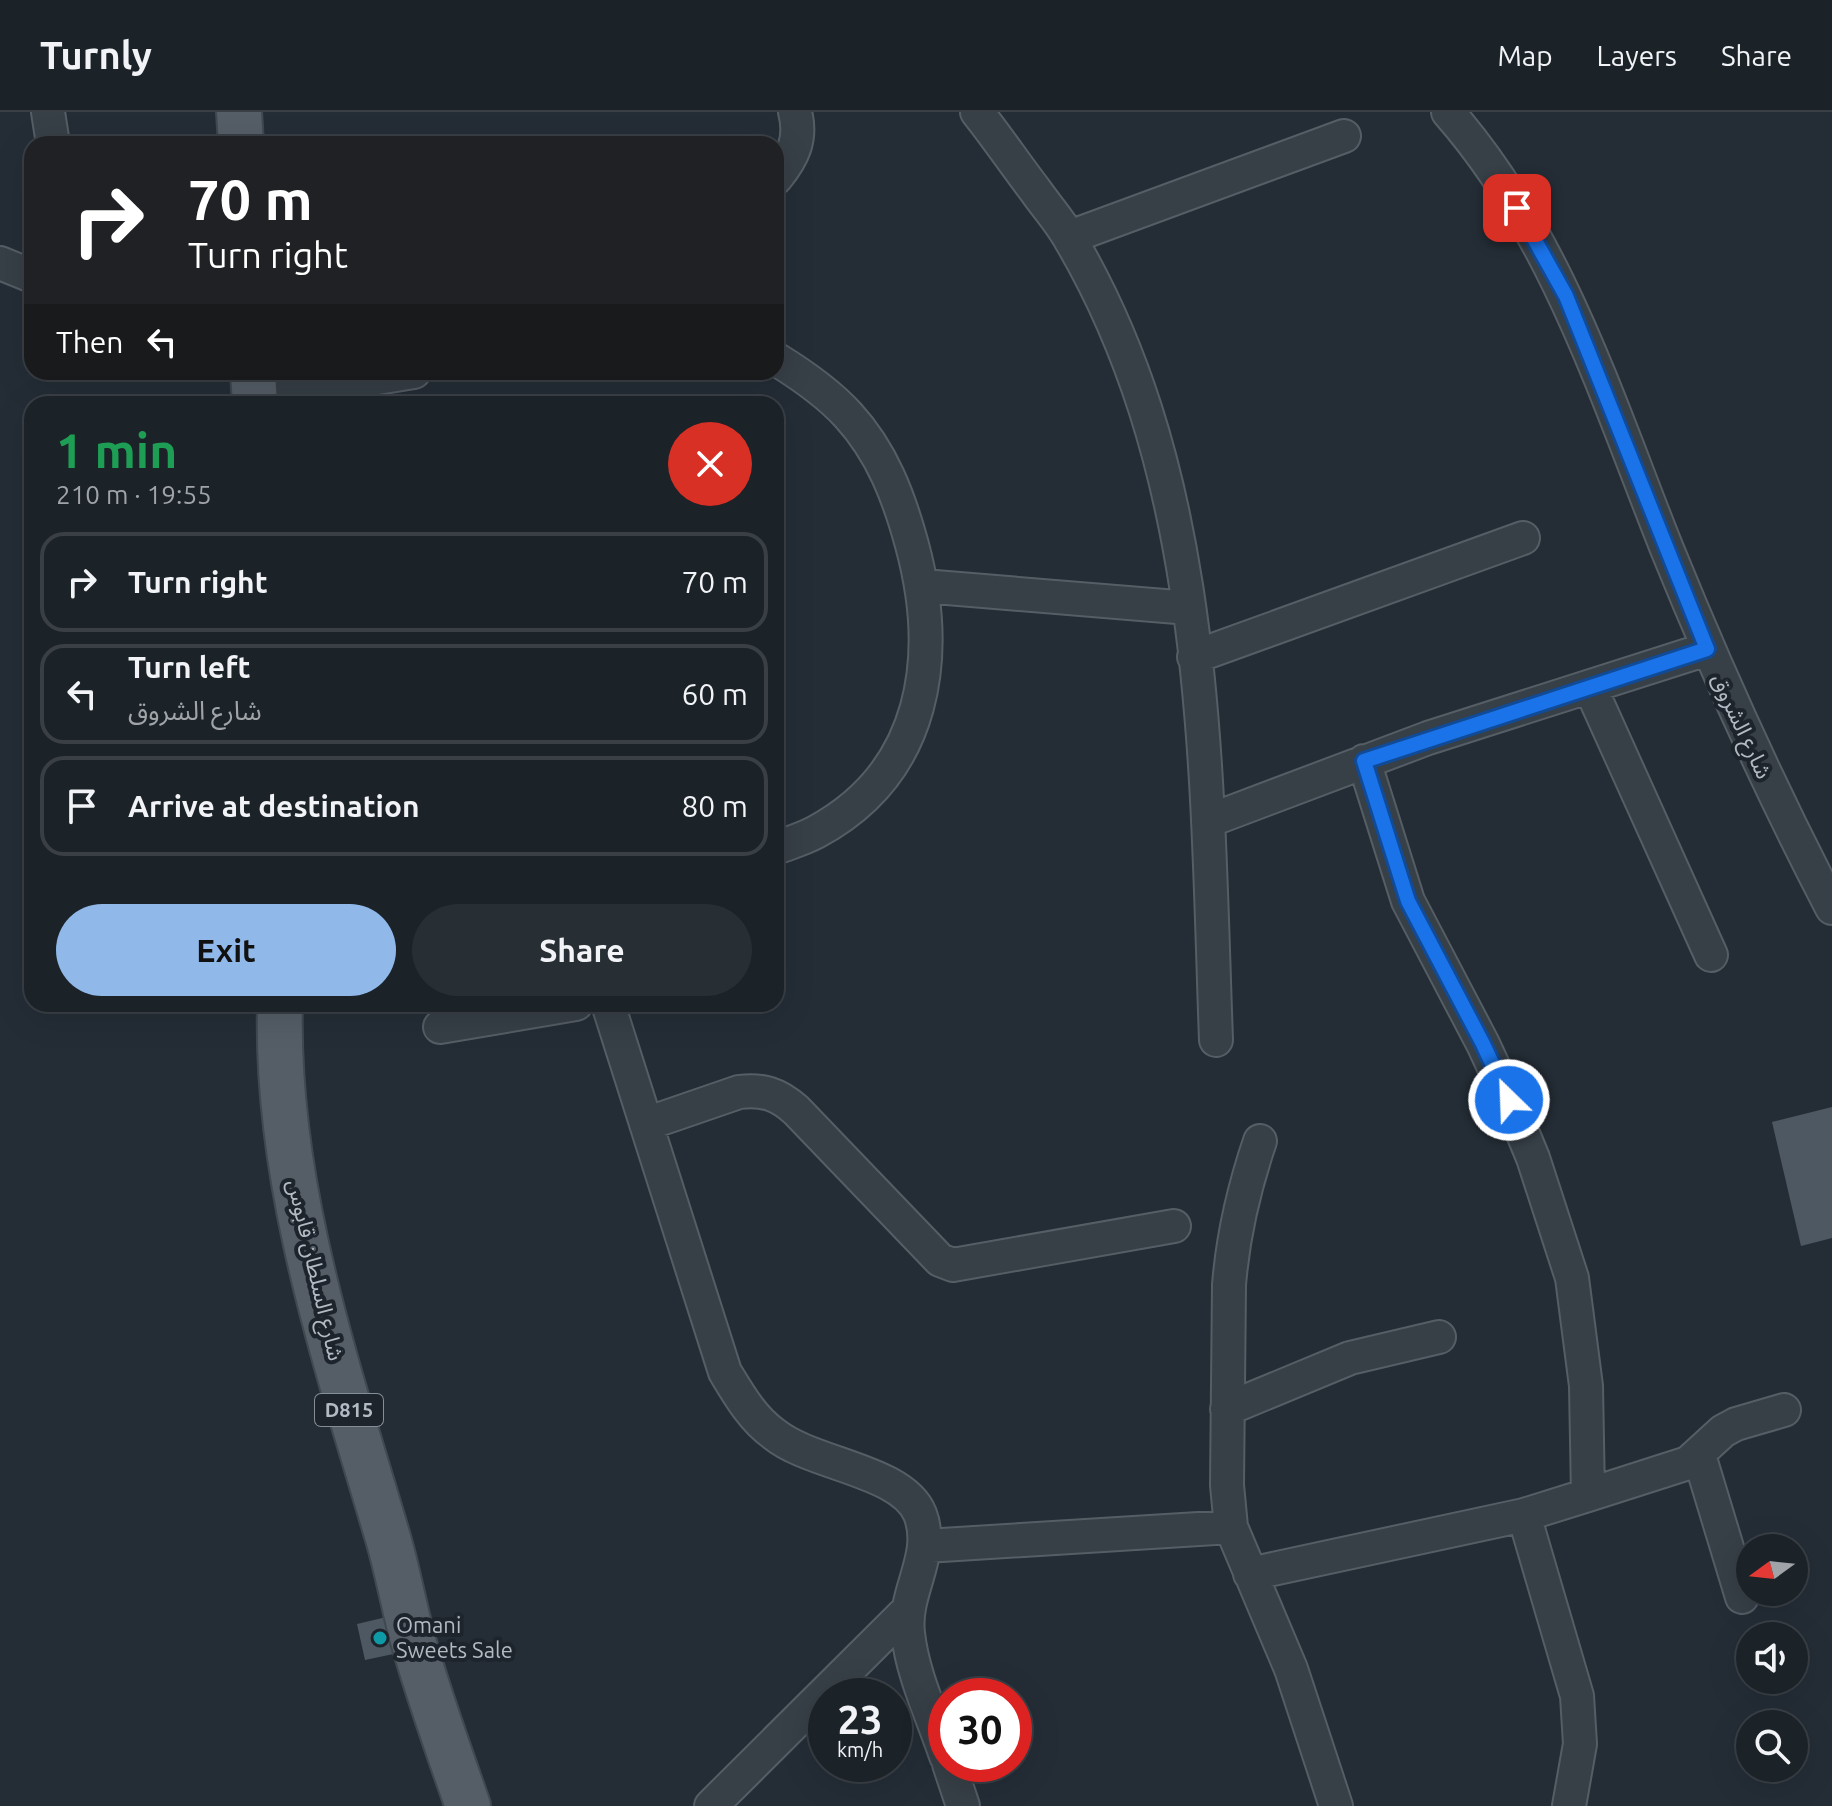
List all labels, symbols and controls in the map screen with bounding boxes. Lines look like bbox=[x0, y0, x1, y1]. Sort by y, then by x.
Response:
text: Turnly bbox=[40, 34, 152, 76]
text: Map bbox=[1497, 40, 1553, 71]
text: Layers bbox=[1597, 40, 1677, 71]
text: Share bbox=[1721, 40, 1792, 71]
icon: right bbox=[56, 168, 160, 272]
text: 70 m bbox=[188, 168, 313, 231]
pin bbox=[1483, 174, 1551, 242]
icon: arrive bbox=[1495, 186, 1539, 230]
text: Turn right bbox=[188, 234, 348, 275]
icon: left bbox=[140, 320, 184, 364]
text: Then bbox=[56, 325, 124, 359]
button: close bbox=[668, 422, 752, 506]
text: 1 min bbox=[56, 423, 177, 477]
text: 210 m · 19:55 bbox=[56, 480, 212, 509]
icon: right bbox=[60, 560, 104, 604]
text: Turn right bbox=[128, 565, 268, 599]
text: 70 m bbox=[681, 565, 748, 599]
text: Turn left bbox=[128, 650, 250, 684]
street label: شارع الشروق bbox=[1703, 669, 1778, 784]
icon: left bbox=[60, 672, 104, 716]
text: 60 m bbox=[681, 677, 748, 711]
text: شارع الشروق bbox=[128, 696, 262, 725]
icon: arrive bbox=[60, 784, 104, 828]
text: Arrive at destination bbox=[128, 789, 420, 823]
text: 80 m bbox=[681, 789, 748, 823]
button: Exit bbox=[56, 904, 396, 996]
button: Share bbox=[412, 904, 752, 996]
position arrow bbox=[1467, 1058, 1551, 1142]
street label: شارع السلطان قابوس bbox=[279, 1177, 350, 1364]
road number: D815 bbox=[315, 1394, 383, 1426]
north arrow bbox=[1736, 1534, 1808, 1606]
map controls bbox=[1736, 1534, 1808, 1782]
place label: Omani Sweets Sale bbox=[396, 1612, 513, 1662]
button: sound bbox=[1736, 1622, 1808, 1694]
marker: Omani Sweets Sale bbox=[371, 1629, 389, 1647]
speed limit sign: 30 bbox=[928, 1678, 1032, 1782]
text: 23 bbox=[837, 1697, 883, 1742]
button: search bbox=[1736, 1710, 1808, 1782]
text: km/h bbox=[837, 1738, 883, 1761]

